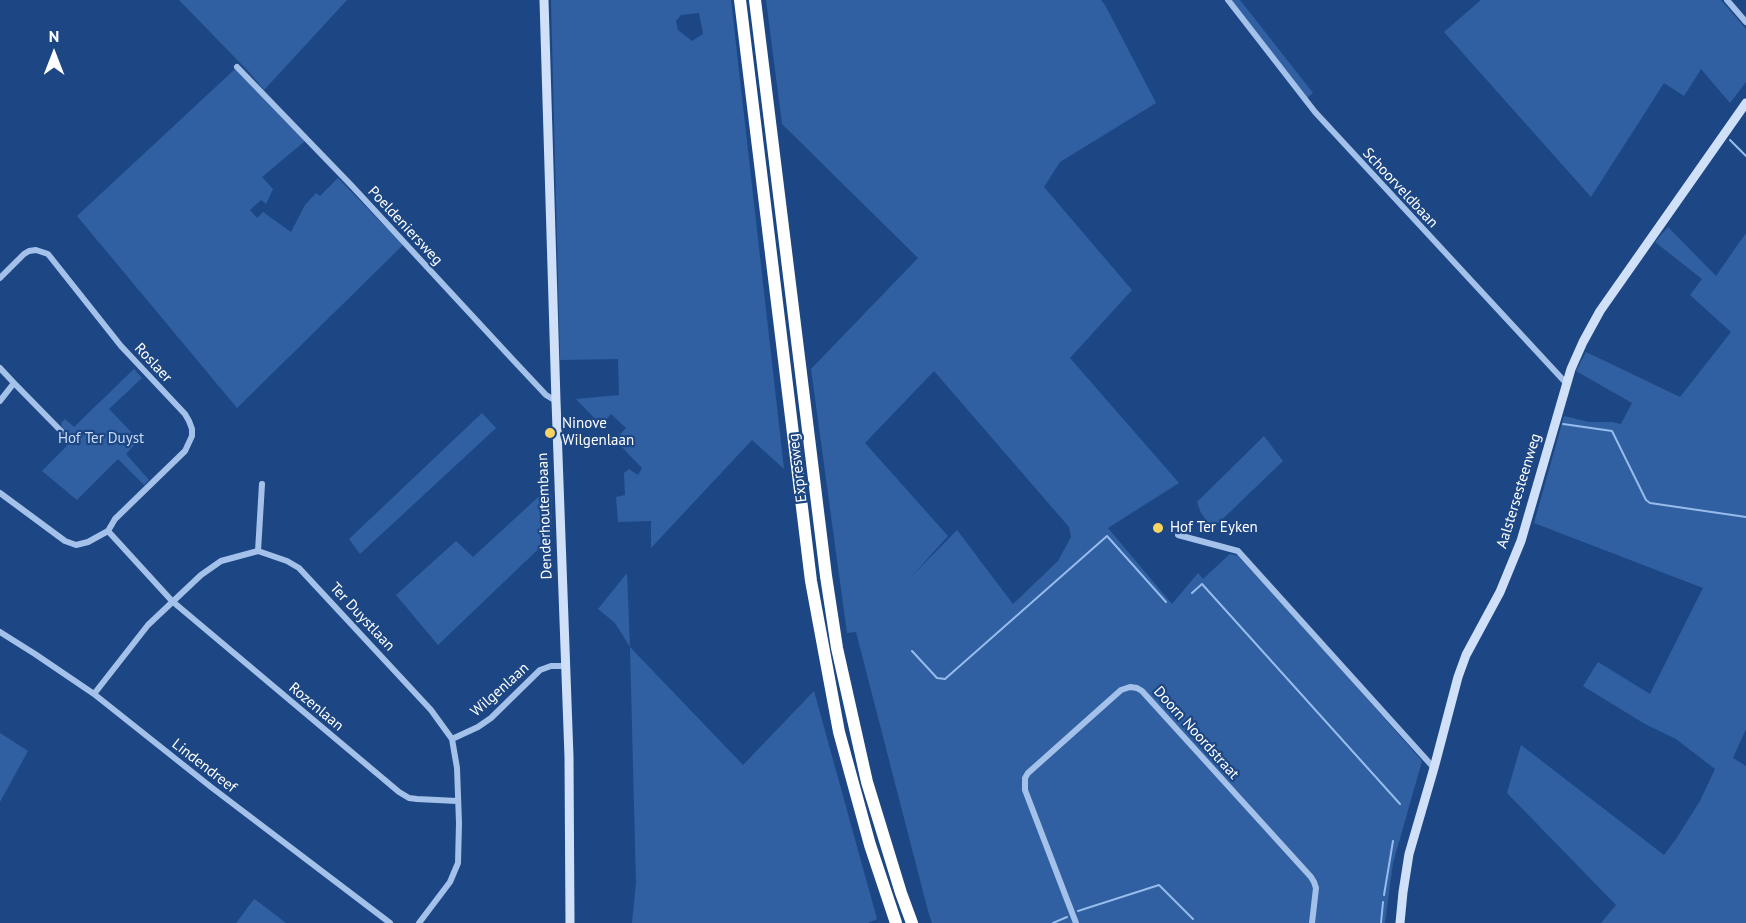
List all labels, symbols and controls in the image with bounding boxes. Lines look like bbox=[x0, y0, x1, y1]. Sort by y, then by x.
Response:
north arrow bbox=[24, 24, 84, 84]
text: N bbox=[49, 26, 59, 46]
street label: Schoorveldbaan bbox=[1358, 144, 1442, 232]
street label: Poeldeniersweg bbox=[364, 183, 446, 269]
street label: Roslaer bbox=[130, 340, 176, 386]
place label: Ninove Wilgenlaan bbox=[562, 415, 634, 450]
marker: Ninove Wilgenlaan bbox=[543, 426, 557, 440]
park label: Hof Ter Duyst bbox=[58, 430, 144, 448]
street label: Aalstersesteenweg bbox=[1493, 431, 1545, 551]
street label: Expresweg bbox=[785, 433, 811, 503]
street label: Denderhoutembaan bbox=[534, 452, 556, 580]
place label: Hof Ter Eyken bbox=[1170, 519, 1258, 537]
marker: Hof Ter Eyken bbox=[1151, 521, 1165, 535]
street label: Ter Duystlaan bbox=[326, 579, 398, 655]
street label: Wilgenlaan bbox=[467, 659, 533, 721]
street label: Rozenlaan bbox=[285, 679, 347, 735]
street label: Doorn Noordstraat bbox=[1149, 683, 1243, 783]
street label: Lindendreef bbox=[168, 735, 240, 797]

